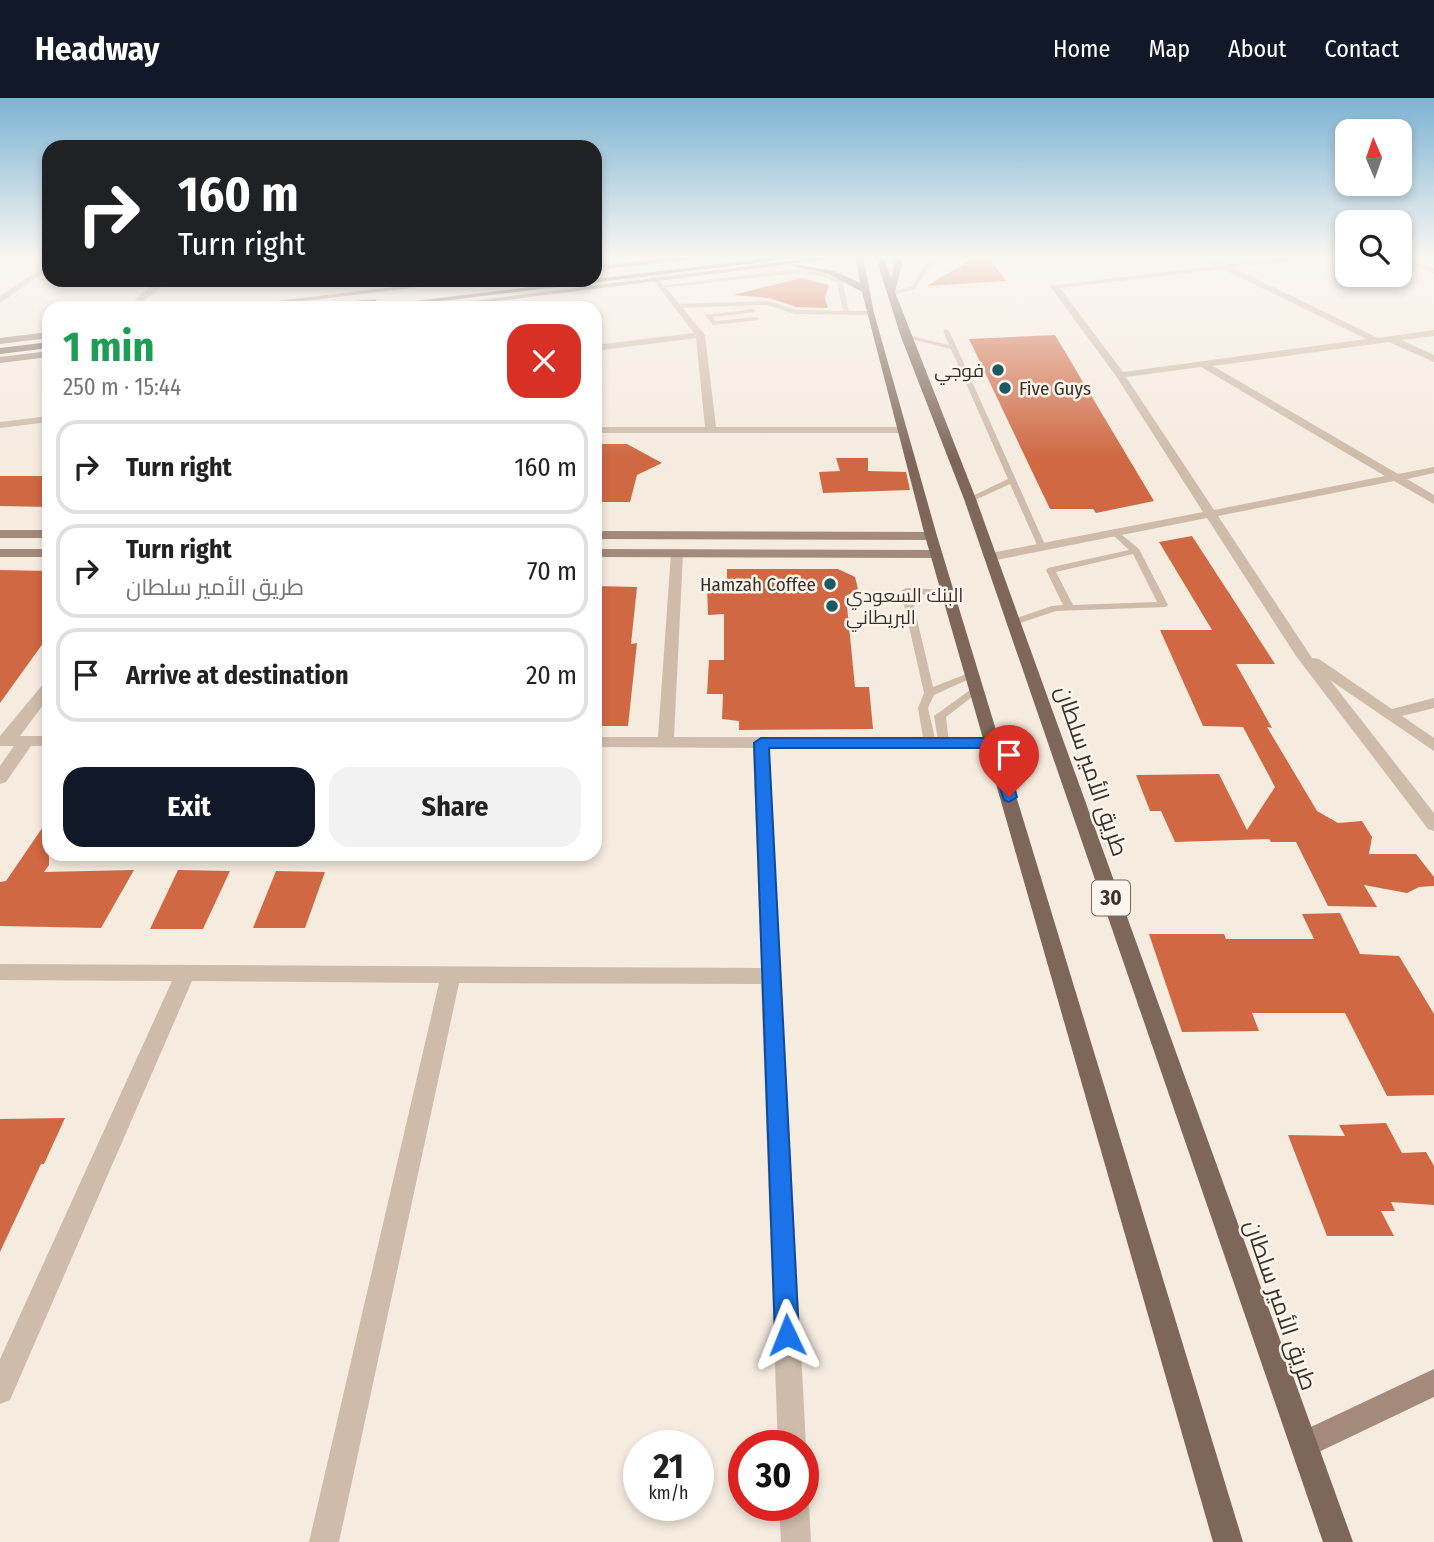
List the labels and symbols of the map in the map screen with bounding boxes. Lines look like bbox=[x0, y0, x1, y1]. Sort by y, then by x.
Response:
north arrow bbox=[1335, 119, 1412, 196]
place label: فوجي bbox=[934, 359, 984, 385]
marker: فوجي bbox=[990, 362, 1006, 378]
place label: Five Guys bbox=[1019, 377, 1091, 400]
marker: Five Guys bbox=[997, 380, 1013, 396]
place label: Hamzah Coffee bbox=[700, 573, 816, 596]
marker: Hamzah Coffee bbox=[822, 576, 838, 592]
place label: البنك السعودي البريطاني bbox=[846, 584, 963, 632]
marker: البنك السعودي البريطاني bbox=[824, 598, 840, 614]
street label: طريق الأمير سلطان bbox=[1050, 682, 1134, 860]
pin bbox=[979, 725, 1039, 797]
road number: 30 bbox=[1092, 880, 1130, 916]
street label: طريق الأمير سلطان bbox=[1239, 1216, 1323, 1394]
position arrow bbox=[750, 1298, 824, 1372]
speed limit sign: 30 bbox=[728, 1430, 819, 1521]

